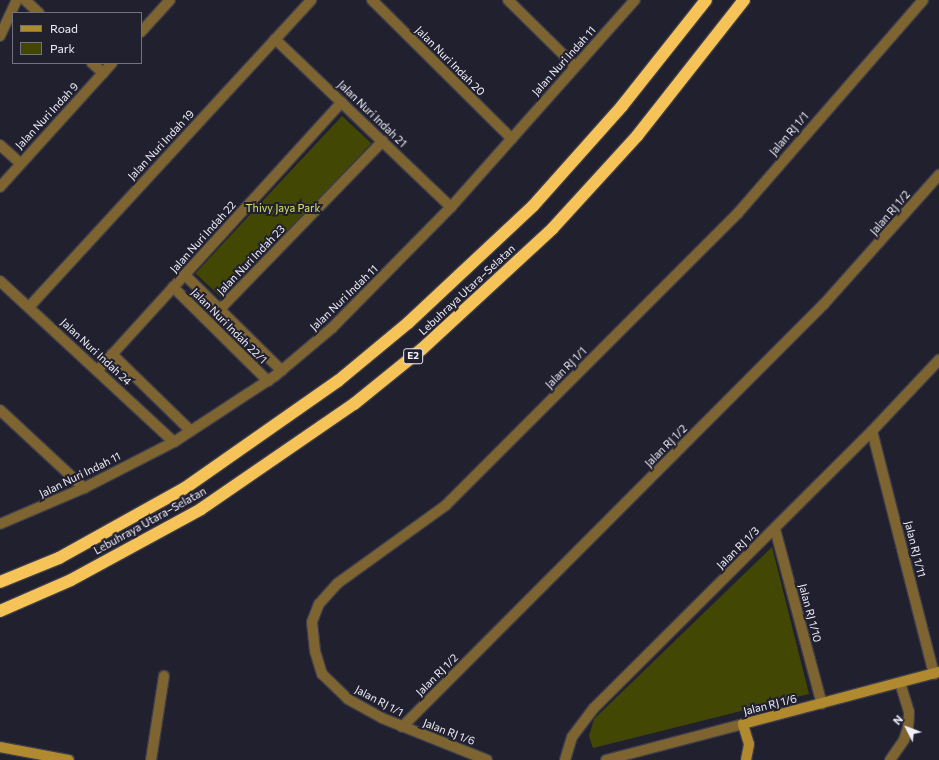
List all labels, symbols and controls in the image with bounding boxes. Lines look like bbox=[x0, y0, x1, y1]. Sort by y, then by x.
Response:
legend bbox=[12, 12, 142, 64]
text: Road bbox=[50, 21, 78, 35]
street label: Jalan Nuri Indah 20 bbox=[413, 24, 487, 98]
street label: Jalan Nuri Indah 11 bbox=[529, 24, 599, 98]
text: Park bbox=[50, 41, 75, 55]
street label: Jalan Nuri Indah 21 bbox=[335, 78, 409, 150]
street label: Jalan Nuri Indah 9 bbox=[13, 80, 81, 152]
street label: Jalan Nuri Indah 19 bbox=[125, 107, 197, 183]
street label: Jalan RJ 1/1 bbox=[767, 110, 811, 158]
street label: Jalan RJ 1/2 bbox=[867, 188, 913, 238]
street label: Jalan Nuri Indah 22 bbox=[167, 198, 239, 276]
park label: Thivy Jaya Park bbox=[246, 201, 320, 215]
street label: Jalan Nuri Indah 23 bbox=[214, 222, 288, 298]
street label: Lebuhraya Utara–Selatan bbox=[416, 242, 518, 338]
street label: Jalan Nuri Indah 11 bbox=[307, 262, 381, 334]
street label: Jalan Nuri Indah 22/1 bbox=[188, 285, 270, 367]
street label: Jalan Nuri Indah 24 bbox=[58, 316, 134, 388]
street label: Jalan RJ 1/1 bbox=[543, 345, 589, 391]
road number: E2 bbox=[403, 348, 423, 364]
street label: Jalan RJ 1/2 bbox=[642, 422, 690, 470]
street label: Jalan Nuri Indah 11 bbox=[37, 450, 123, 500]
street label: Lebuhraya Utara–Selatan bbox=[91, 485, 209, 557]
street label: Jalan RJ 1/11 bbox=[902, 519, 928, 579]
street label: Jalan RJ 1/3 bbox=[714, 524, 762, 572]
street label: Jalan RJ 1/10 bbox=[796, 582, 824, 644]
street label: Jalan RJ 1/2 bbox=[413, 651, 461, 699]
street label: Jalan RJ 1/1 bbox=[353, 683, 405, 719]
street label: Jalan RJ 1/6 bbox=[742, 692, 798, 718]
north arrow bbox=[887, 708, 927, 748]
text: N bbox=[890, 712, 905, 727]
street label: Jalan RJ 1/6 bbox=[421, 716, 477, 748]

